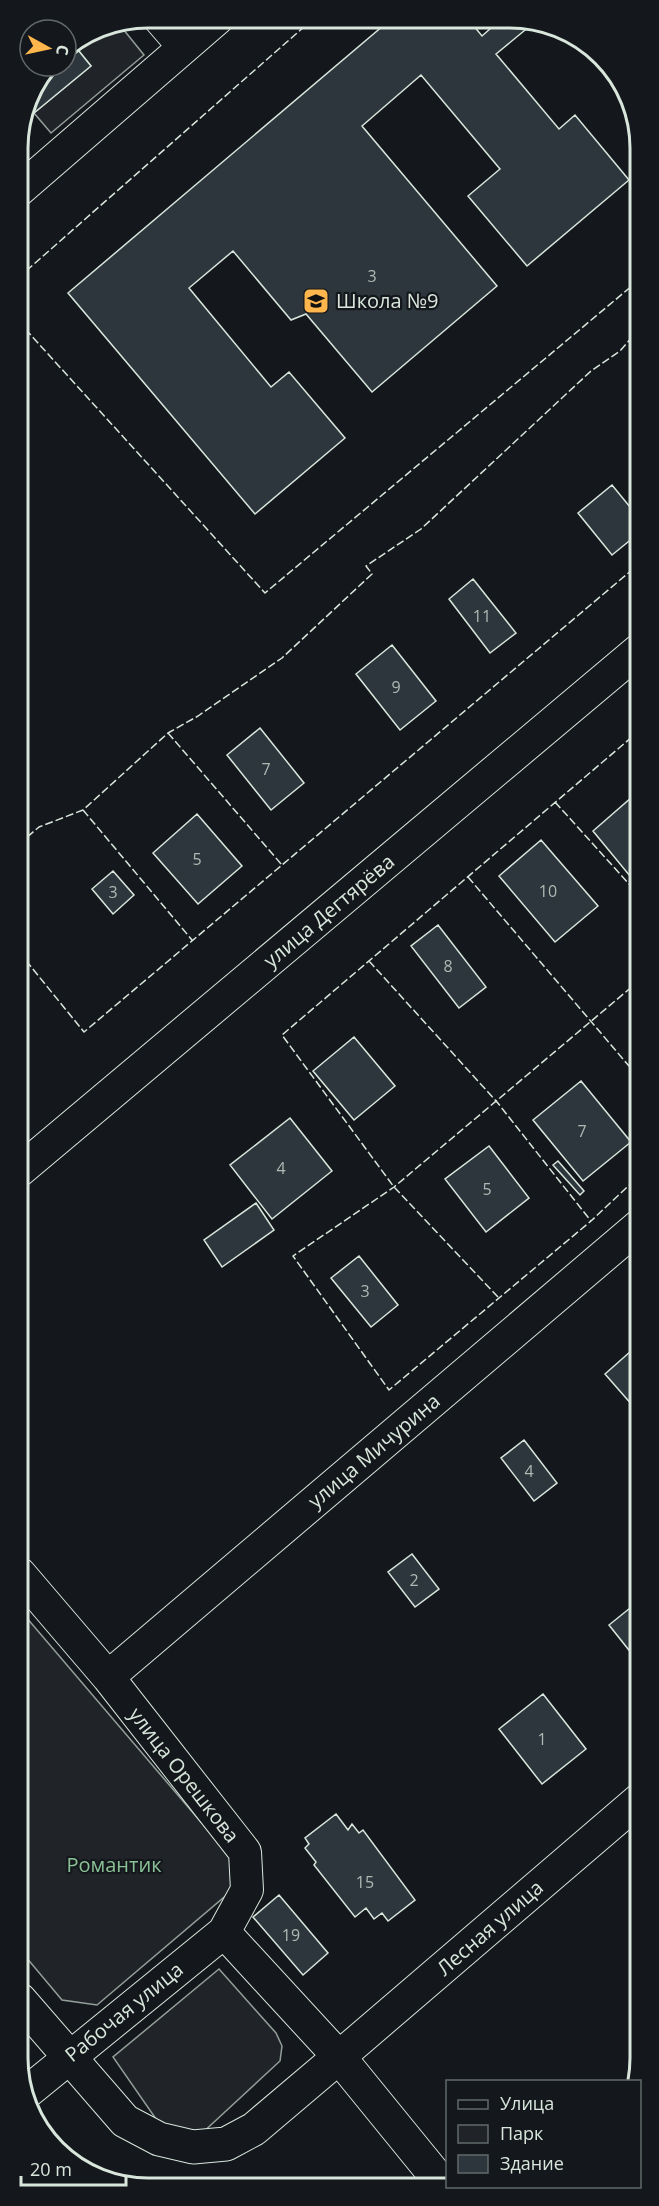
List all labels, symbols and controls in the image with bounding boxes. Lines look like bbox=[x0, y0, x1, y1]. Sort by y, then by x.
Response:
north arrow bbox=[18, 18, 78, 78]
text: С bbox=[51, 44, 74, 57]
house number: 3 bbox=[367, 265, 377, 287]
school or university icon: Школа №9 bbox=[301, 286, 331, 316]
place label: Школа №9 bbox=[336, 287, 439, 314]
house number: 11 bbox=[473, 605, 491, 627]
house number: 9 bbox=[391, 676, 401, 698]
house number: 7 bbox=[261, 758, 271, 780]
house number: 5 bbox=[192, 848, 202, 870]
street label: улица Дегтярёва bbox=[258, 848, 400, 973]
house number: 10 bbox=[539, 880, 557, 902]
house number: 3 bbox=[108, 881, 118, 903]
house number: 8 bbox=[443, 955, 453, 977]
house number: 7 bbox=[577, 1120, 587, 1142]
house number: 4 bbox=[276, 1157, 286, 1179]
house number: 5 bbox=[482, 1178, 492, 1200]
house number: 3 bbox=[360, 1280, 370, 1302]
street label: улица Мичурина bbox=[302, 1387, 445, 1514]
house number: 4 bbox=[524, 1460, 534, 1482]
house number: 2 bbox=[409, 1569, 419, 1591]
street label: улица Орешкова bbox=[123, 1701, 246, 1848]
house number: 1 bbox=[537, 1728, 547, 1750]
park label: Романтик bbox=[67, 1851, 162, 1878]
house number: 15 bbox=[356, 1871, 374, 1893]
street label: Лесная улица bbox=[431, 1874, 549, 1981]
house number: 19 bbox=[282, 1924, 300, 1946]
street label: Рабочая улица bbox=[59, 1956, 188, 2068]
legend bbox=[446, 2080, 641, 2188]
text: Улица bbox=[500, 2091, 554, 2115]
text: Парк bbox=[500, 2121, 544, 2145]
scale bar bbox=[21, 2149, 126, 2187]
text: Здание bbox=[500, 2151, 564, 2175]
text: 20 m bbox=[30, 2157, 72, 2181]

